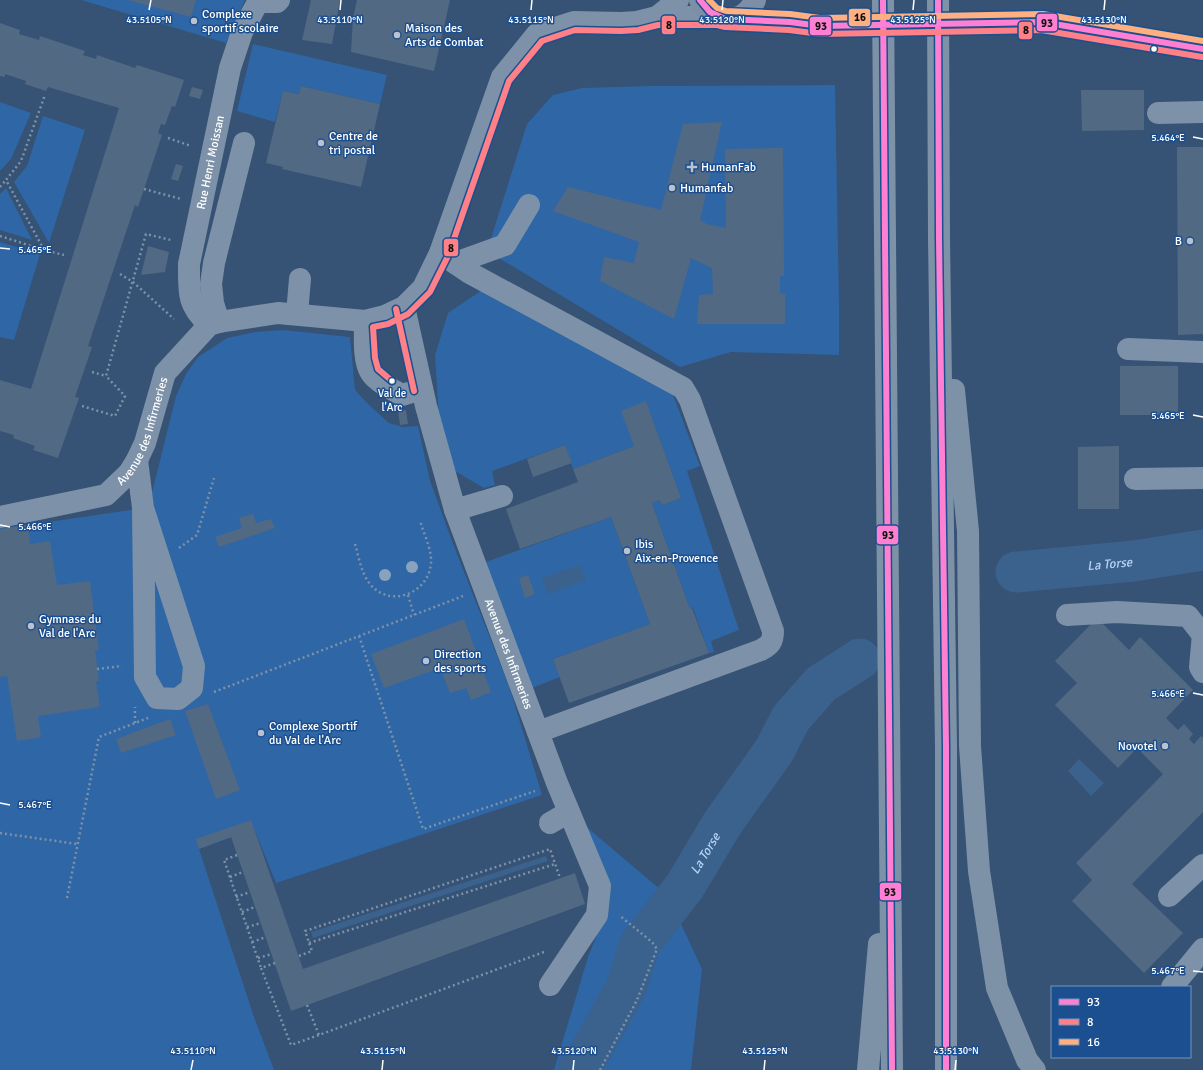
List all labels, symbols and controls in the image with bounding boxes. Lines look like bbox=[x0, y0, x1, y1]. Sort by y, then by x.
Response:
place label: Complexe sportif scolaire bbox=[202, 7, 279, 36]
line badge: 16 bbox=[848, 8, 871, 27]
text: 16 bbox=[854, 11, 866, 24]
line badge: 93 bbox=[1036, 13, 1058, 32]
text: 43.5105°N bbox=[126, 14, 172, 26]
text: 43.5110°N bbox=[317, 14, 363, 26]
text: 43.5115°N bbox=[508, 14, 554, 26]
text: 43.5120°N bbox=[699, 14, 745, 26]
text: 43.5125°N bbox=[890, 14, 936, 26]
text: 43.5130°N bbox=[1081, 14, 1127, 26]
line badge: 8 bbox=[661, 15, 676, 35]
marker: Complexe sportif scolaire bbox=[189, 16, 199, 26]
line badge: 93 bbox=[809, 16, 832, 36]
text: 93 bbox=[1041, 17, 1053, 30]
text: 8 bbox=[666, 19, 672, 32]
text: 93 bbox=[815, 20, 827, 33]
place label: Maison des Arts de Combat bbox=[405, 21, 484, 50]
line badge: 8 bbox=[1018, 21, 1033, 40]
text: 8 bbox=[1023, 24, 1029, 37]
marker: Maison des Arts de Combat bbox=[392, 30, 402, 40]
unlabelled marker bbox=[1149, 44, 1159, 54]
street label: Rue Henri Moissan bbox=[194, 114, 228, 211]
place label: Centre de tri postal bbox=[329, 129, 378, 158]
text: 5.464°E bbox=[1151, 132, 1185, 144]
marker: Centre de tri postal bbox=[316, 138, 326, 148]
place label: HumanFab bbox=[701, 160, 756, 175]
marker: HumanFab bbox=[686, 161, 698, 173]
place label: Humanfab bbox=[680, 181, 733, 196]
marker: Humanfab bbox=[667, 183, 677, 193]
place label: B bbox=[1175, 234, 1182, 249]
marker: B bbox=[1185, 236, 1195, 246]
line badge: 8 bbox=[443, 238, 459, 257]
text: 8 bbox=[448, 242, 454, 255]
text: 5.465°E bbox=[18, 244, 52, 256]
street label: Avenue des Infirmeries bbox=[114, 375, 171, 489]
marker: Val de l'Arc bbox=[387, 376, 397, 386]
place label: Val de l'Arc bbox=[378, 387, 406, 414]
text: 5.465°E bbox=[1151, 410, 1185, 422]
text: 5.466°E bbox=[18, 521, 52, 533]
line badge: 93 bbox=[876, 525, 899, 545]
text: 93 bbox=[882, 529, 894, 542]
place label: Ibis Aix-en-Provence bbox=[635, 537, 718, 566]
marker: Ibis Aix-en-Provence bbox=[622, 546, 632, 556]
water label: La Torse bbox=[1086, 554, 1134, 574]
street label: Avenue des Infirmeries bbox=[481, 597, 536, 711]
place label: Gymnase du Val de l'Arc bbox=[39, 612, 101, 641]
marker: Gymnase du Val de l'Arc bbox=[26, 621, 36, 631]
place label: Direction des sports bbox=[434, 647, 486, 676]
marker: Direction des sports bbox=[421, 656, 431, 666]
text: 5.466°E bbox=[1151, 688, 1185, 700]
place label: Complexe Sportif du Val de l'Arc bbox=[269, 719, 358, 748]
marker: Complexe Sportif du Val de l'Arc bbox=[256, 728, 266, 738]
place label: Novotel bbox=[1118, 739, 1157, 754]
marker: Novotel bbox=[1160, 741, 1170, 751]
text: 5.467°E bbox=[18, 799, 52, 811]
water label: La Torse bbox=[687, 829, 725, 877]
line badge: 93 bbox=[879, 882, 902, 901]
text: 93 bbox=[884, 886, 896, 899]
text: 5.467°E bbox=[1151, 965, 1185, 977]
legend bbox=[1051, 986, 1191, 1058]
text: 93 bbox=[1087, 995, 1100, 1010]
text: 8 bbox=[1087, 1015, 1093, 1030]
text: 16 bbox=[1087, 1035, 1100, 1050]
text: 43.5110°N bbox=[170, 1045, 216, 1057]
text: 43.5115°N bbox=[360, 1045, 406, 1057]
text: 43.5120°N bbox=[551, 1045, 597, 1057]
text: 43.5125°N bbox=[742, 1045, 788, 1057]
text: 43.5130°N bbox=[933, 1045, 979, 1057]

